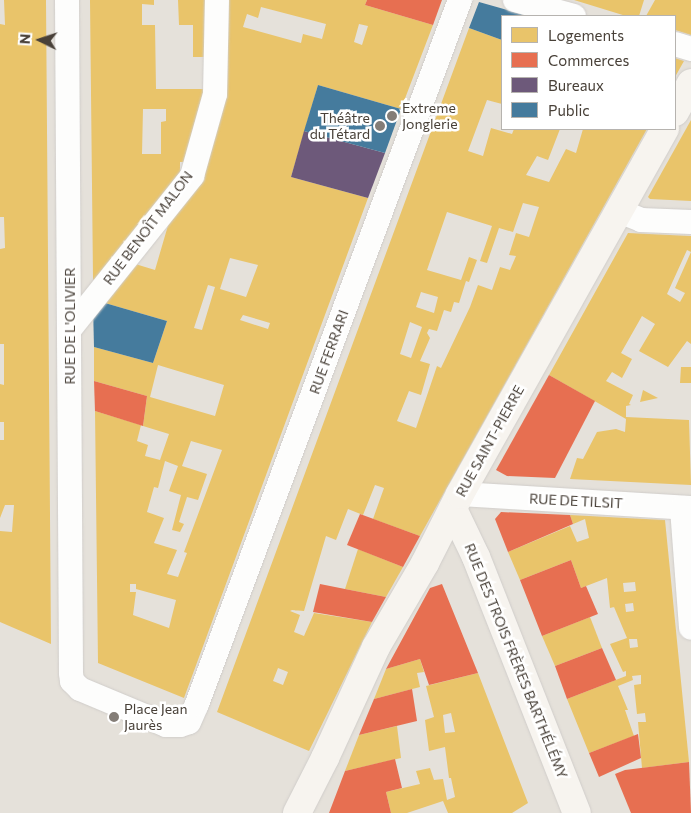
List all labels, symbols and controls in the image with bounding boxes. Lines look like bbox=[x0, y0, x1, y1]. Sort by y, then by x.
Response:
north arrow bbox=[15, 15, 65, 65]
legend bbox=[501, 15, 676, 130]
text: Logements bbox=[548, 26, 624, 44]
text: N bbox=[16, 33, 33, 45]
text: Commerces bbox=[548, 51, 629, 69]
text: Bureaux bbox=[548, 76, 604, 94]
place label: Extreme Jonglerie bbox=[402, 100, 458, 132]
text: Public bbox=[548, 101, 590, 119]
place label: Théâtre du Tétard bbox=[310, 110, 370, 142]
marker: Extreme Jonglerie bbox=[386, 110, 398, 122]
marker: Théâtre du Tétard bbox=[374, 120, 386, 132]
street label: RUE BENOÎT MALON bbox=[100, 168, 196, 288]
street label: RUE DE L'OLIVIER bbox=[62, 267, 78, 385]
street label: RUE FERRARI bbox=[306, 308, 352, 396]
street label: RUE SAINT-PIERRE bbox=[452, 382, 528, 500]
street label: RUE DE TILSIT bbox=[529, 490, 623, 512]
street label: RUE DES TROIS FRÈRES BARTHÉLÉMY bbox=[461, 541, 571, 781]
place label: Place Jean Jaurès bbox=[124, 701, 187, 734]
marker: Place Jean Jaurès bbox=[108, 711, 120, 723]

